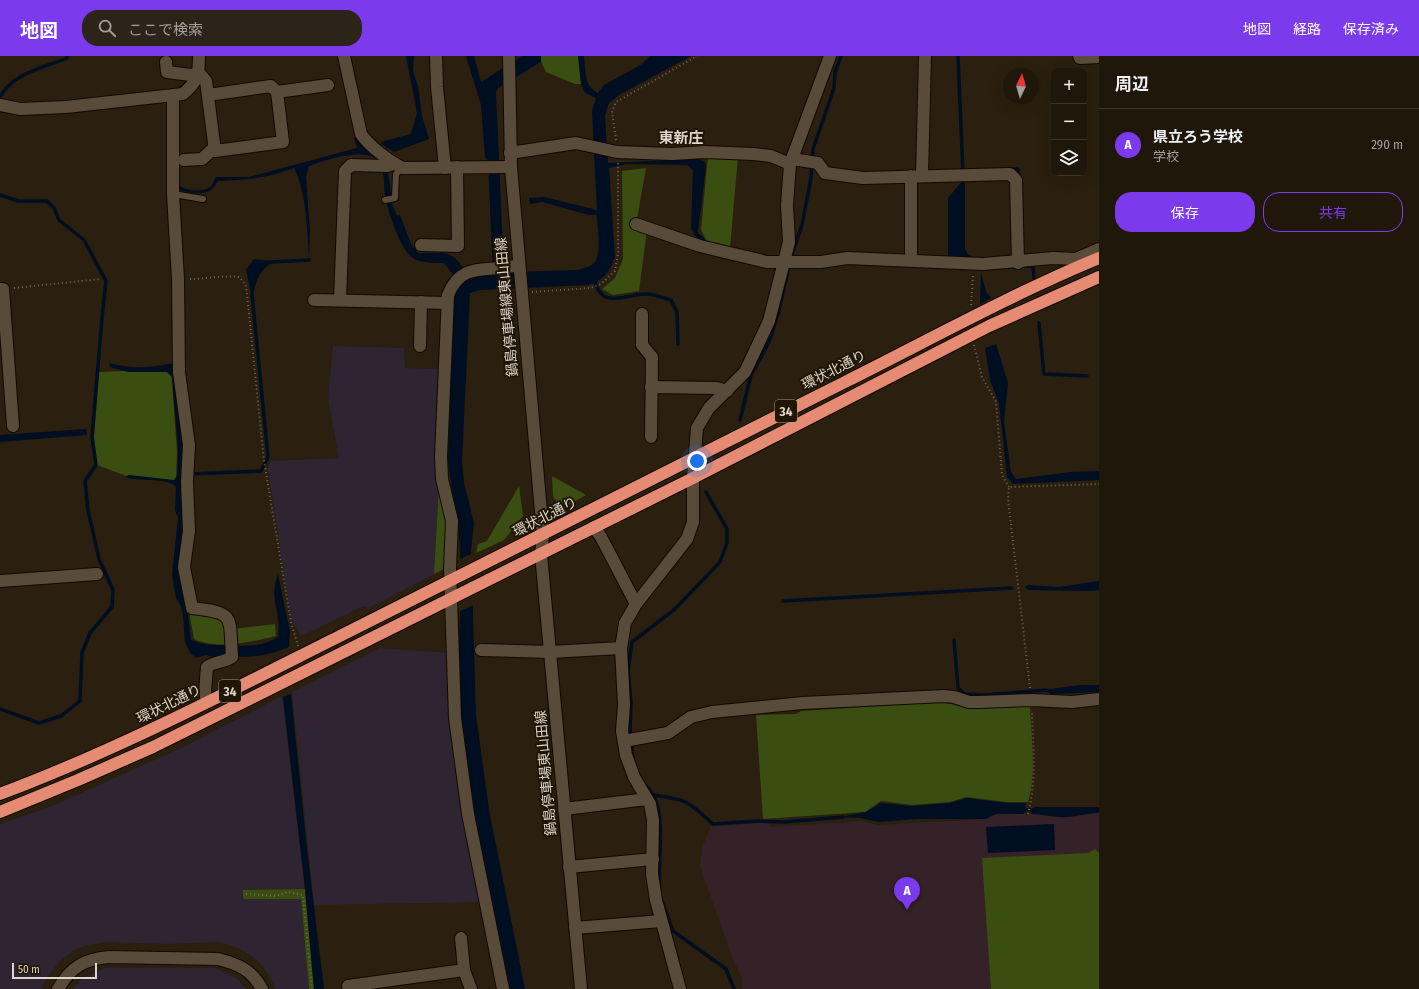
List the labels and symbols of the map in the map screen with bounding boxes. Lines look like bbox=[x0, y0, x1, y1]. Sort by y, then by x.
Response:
north arrow bbox=[1003, 68, 1039, 104]
district label: 東新庄 bbox=[658, 129, 704, 147]
street label: 鍋島停車場線東山田線 bbox=[492, 237, 522, 377]
street label: 環状北通り bbox=[799, 347, 869, 393]
road number: 34 bbox=[775, 400, 797, 422]
your location bbox=[687, 451, 707, 471]
street label: 環状北通り bbox=[510, 494, 580, 540]
road number: 34 bbox=[219, 680, 241, 702]
street label: 環状北通り bbox=[134, 681, 204, 727]
street label: 鍋島停車場東山田線 bbox=[532, 709, 560, 837]
pin: A bbox=[894, 877, 920, 910]
scale bar bbox=[12, 961, 97, 980]

